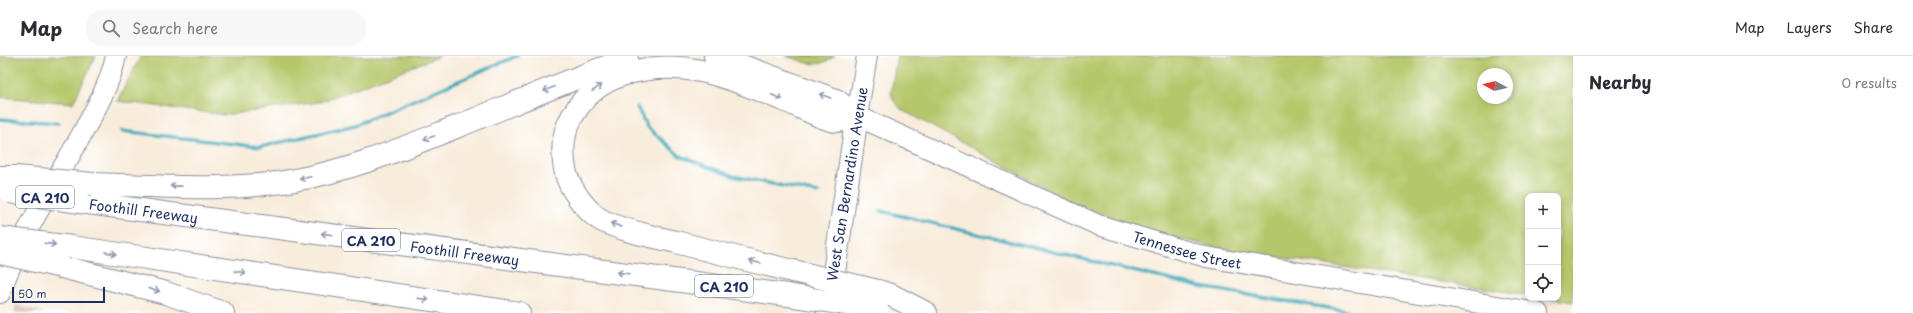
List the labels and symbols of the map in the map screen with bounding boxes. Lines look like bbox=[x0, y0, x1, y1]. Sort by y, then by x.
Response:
north arrow bbox=[1477, 68, 1513, 104]
one-way arrow bbox=[591, 84, 603, 92]
one-way arrow bbox=[544, 85, 556, 93]
street label: West San Bernardino Avenue bbox=[821, 85, 873, 283]
one-way arrow bbox=[818, 92, 831, 99]
one-way arrow bbox=[771, 94, 783, 102]
one-way arrow bbox=[423, 134, 435, 142]
one-way arrow bbox=[299, 174, 312, 182]
one-way arrow bbox=[170, 183, 183, 190]
road number: CA 210 bbox=[16, 186, 74, 208]
street label: Foothill Freeway bbox=[88, 193, 199, 228]
one-way arrow bbox=[610, 221, 622, 229]
street label: Tennessee Street bbox=[1130, 225, 1243, 273]
road number: CA 210 bbox=[342, 229, 400, 251]
one-way arrow bbox=[321, 230, 334, 238]
street label: Foothill Freeway bbox=[409, 235, 520, 270]
one-way arrow bbox=[43, 241, 56, 248]
one-way arrow bbox=[104, 249, 117, 257]
one-way arrow bbox=[749, 258, 762, 265]
one-way arrow bbox=[233, 268, 246, 276]
one-way arrow bbox=[617, 269, 630, 277]
road number: CA 210 bbox=[695, 275, 753, 297]
scale bar bbox=[12, 285, 105, 304]
one-way arrow bbox=[148, 286, 161, 294]
one-way arrow bbox=[416, 295, 429, 303]

